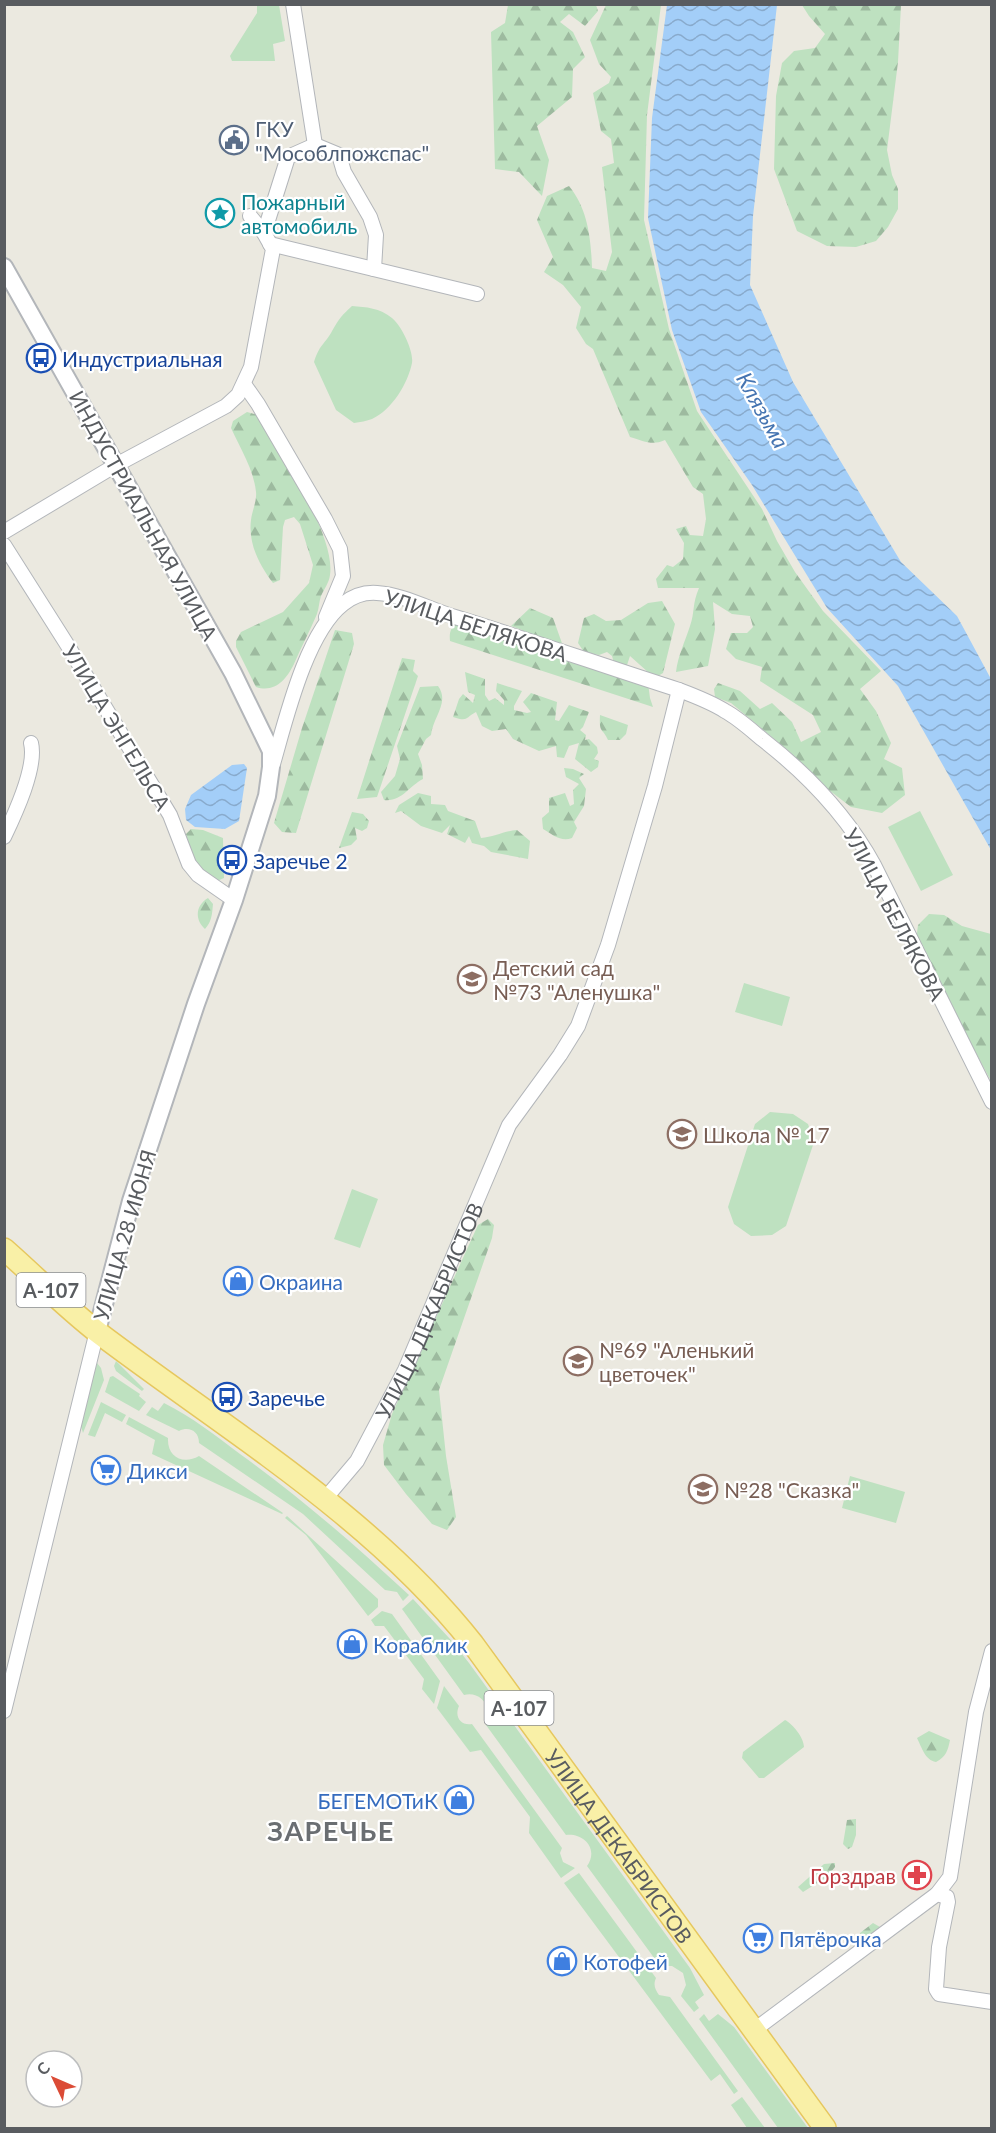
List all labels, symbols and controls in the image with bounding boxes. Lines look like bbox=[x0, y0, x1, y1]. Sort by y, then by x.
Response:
place label: ГКУ "Мособлпожспас" bbox=[255, 116, 429, 165]
public building icon: ГКУ "Мособлпожспас" bbox=[218, 124, 250, 156]
place label: Пожарный автомобиль bbox=[241, 189, 357, 238]
place icon: Пожарный автомобиль bbox=[204, 197, 236, 229]
bus stop icon: Индустриальная bbox=[25, 342, 57, 374]
place label: Индустриальная bbox=[62, 346, 223, 371]
water label: Клязьма bbox=[731, 367, 795, 453]
street label: ИНДУСТРИАЛЬНАЯ УЛИЦА bbox=[65, 386, 224, 645]
street label: УЛИЦА БЕЛЯКОВА bbox=[381, 584, 572, 667]
street label: УЛИЦА ЭНГЕЛЬСА bbox=[58, 640, 177, 815]
street label: УЛИЦА БЕЛЯКОВА bbox=[839, 824, 951, 1005]
bus stop icon: Заречье 2 bbox=[216, 844, 248, 876]
place label: Заречье 2 bbox=[253, 848, 348, 873]
place label: Детский сад №73 "Аленушка" bbox=[493, 955, 660, 1004]
school or university icon: Детский сад №73 "Аленушка" bbox=[456, 963, 488, 995]
school or university icon: Школа № 17 bbox=[666, 1118, 698, 1150]
place label: Школа № 17 bbox=[703, 1122, 830, 1147]
street label: УЛИЦА 28 ИЮНЯ bbox=[88, 1147, 160, 1323]
street label: УЛИЦА ДЕКАБРИСТОВ bbox=[369, 1198, 487, 1423]
shop icon: Окраина bbox=[222, 1265, 254, 1297]
place label: Окраина bbox=[259, 1269, 343, 1294]
road number: А-107 bbox=[16, 1273, 86, 1307]
place label: №69 "Аленький цветочек" bbox=[599, 1337, 754, 1386]
school or university icon: №69 "Аленький цветочек" bbox=[562, 1345, 594, 1377]
bus stop icon: Заречье bbox=[211, 1381, 243, 1413]
place label: Заречье bbox=[248, 1385, 325, 1410]
supermarket icon: Дикси bbox=[90, 1454, 122, 1486]
place label: Дикси bbox=[127, 1458, 188, 1483]
school or university icon: №28 "Сказка" bbox=[687, 1473, 719, 1505]
place label: №28 "Сказка" bbox=[724, 1477, 859, 1502]
shop icon: Кораблик bbox=[336, 1628, 368, 1660]
place label: Кораблик bbox=[373, 1632, 468, 1657]
road number: А-107 bbox=[484, 1691, 554, 1725]
street label: УЛИЦА ДЕКАБРИСТОВ bbox=[541, 1744, 698, 1947]
shop icon: БЕГЕМОТиК bbox=[443, 1784, 475, 1816]
place label: БЕГЕМОТиК bbox=[318, 1788, 438, 1813]
district label: ЗАРЕЧЬЕ bbox=[267, 1814, 395, 1847]
pharmacy icon: Горздрав bbox=[901, 1859, 933, 1891]
place label: Горздрав bbox=[810, 1863, 896, 1888]
supermarket icon: Пятёрочка bbox=[742, 1922, 774, 1954]
place label: Пятёрочка bbox=[779, 1926, 882, 1951]
shop icon: Котофей bbox=[546, 1945, 578, 1977]
place label: Котофей bbox=[583, 1949, 668, 1974]
north arrow bbox=[24, 2049, 84, 2109]
text: С bbox=[32, 2058, 54, 2079]

